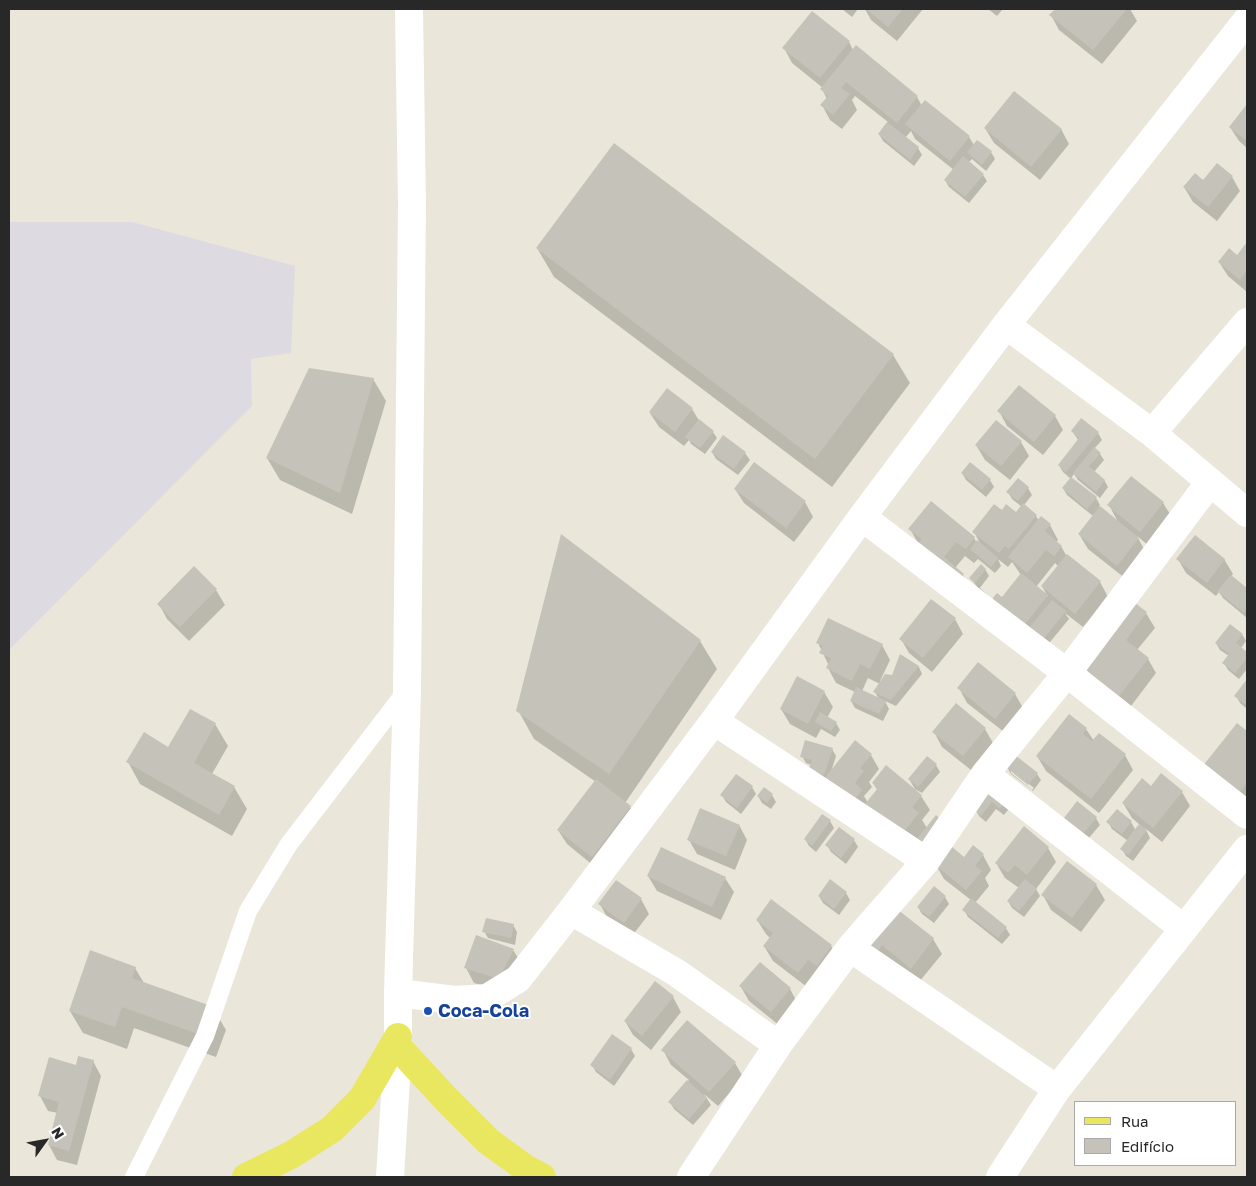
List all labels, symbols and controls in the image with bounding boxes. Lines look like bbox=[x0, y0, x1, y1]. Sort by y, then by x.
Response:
place label: Coca-Cola bbox=[438, 1000, 529, 1022]
marker: Coca-Cola bbox=[422, 1005, 434, 1017]
legend bbox=[1074, 1101, 1236, 1166]
text: Rua bbox=[1121, 1112, 1148, 1130]
north arrow bbox=[20, 1116, 70, 1166]
text: N bbox=[48, 1124, 68, 1142]
text: Edifício bbox=[1121, 1137, 1174, 1155]

